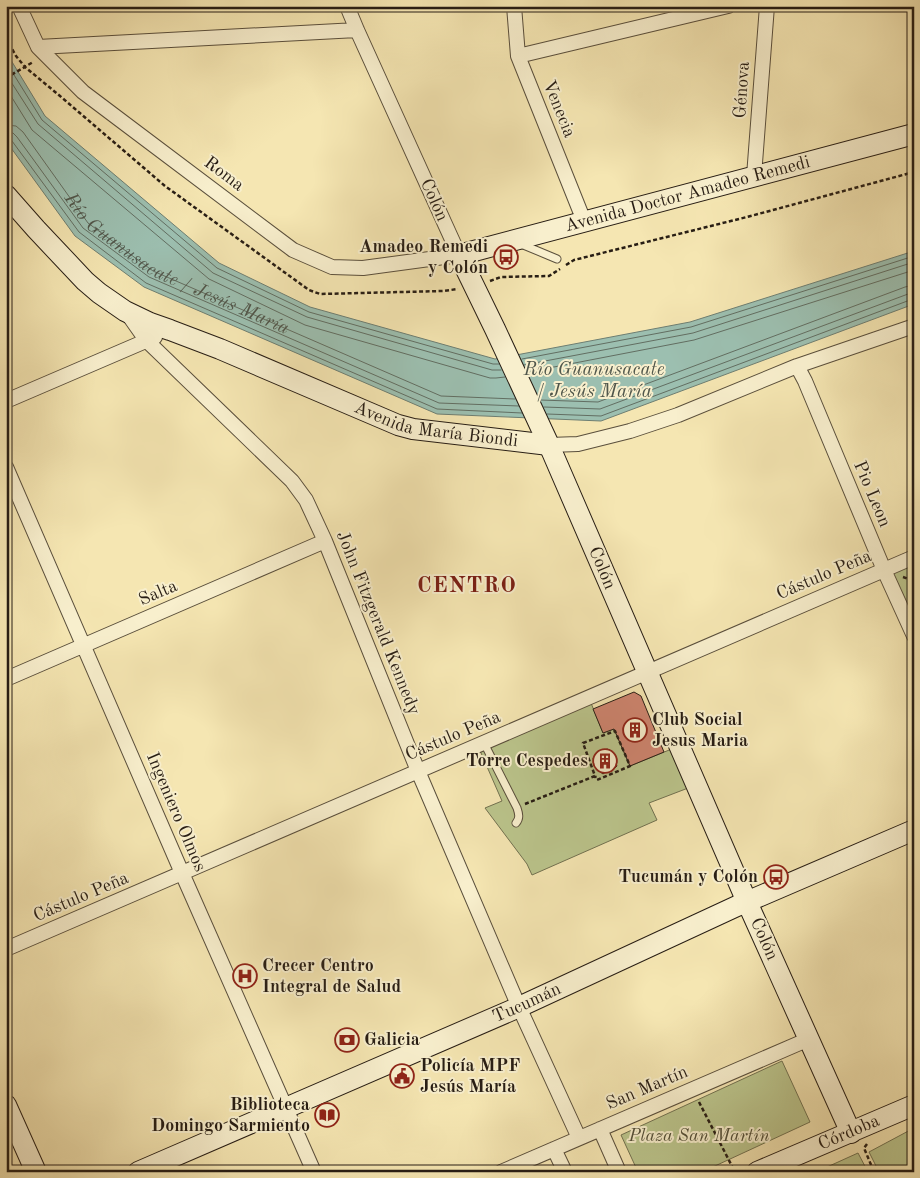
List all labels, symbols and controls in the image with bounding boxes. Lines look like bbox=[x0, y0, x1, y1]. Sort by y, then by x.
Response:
street label: Génova bbox=[731, 61, 753, 119]
street label: Venecia bbox=[539, 78, 579, 140]
street label: Roma bbox=[201, 153, 247, 195]
street label: Avenida Doctor Amadeo Remedi bbox=[563, 153, 812, 235]
street label: Colón bbox=[417, 176, 451, 224]
water label: Río Guanusacate / Jesús María bbox=[60, 189, 292, 338]
place label: Amadeo Remedi y Colón bbox=[359, 238, 488, 277]
bus stop icon: Amadeo Remedi y Colón bbox=[493, 244, 519, 270]
water label: Río Guanusacate / Jesús María bbox=[522, 361, 665, 402]
street label: Avenida María Biondi bbox=[351, 398, 519, 450]
street label: Pio Leon bbox=[850, 458, 894, 530]
street label: John Fitzgerald Kennedy bbox=[333, 529, 423, 718]
street label: Colón bbox=[585, 544, 619, 592]
street label: Cástulo Peña bbox=[774, 547, 874, 603]
district label: CENTRO bbox=[417, 575, 517, 597]
street label: Salta bbox=[136, 577, 180, 609]
street label: Cástulo Peña bbox=[403, 708, 503, 764]
place label: Club Social Jesus Maria bbox=[652, 711, 748, 750]
building icon: Club Social Jesus Maria bbox=[622, 717, 648, 743]
building icon: Torre Cespedes bbox=[592, 748, 618, 774]
street label: Ingeniero Olmos bbox=[143, 750, 209, 874]
place label: Torre Cespedes bbox=[466, 752, 588, 770]
bus stop icon: Tucumán y Colón bbox=[763, 864, 789, 890]
place label: Tucumán y Colón bbox=[618, 868, 758, 886]
street label: Cástulo Peña bbox=[31, 869, 131, 925]
street label: Colón bbox=[747, 915, 781, 963]
place label: Crecer Centro Integral de Salud bbox=[262, 957, 401, 996]
hospital icon: Crecer Centro Integral de Salud bbox=[232, 963, 258, 989]
street label: Tucumán bbox=[490, 980, 564, 1026]
bank icon: Galicia bbox=[334, 1027, 360, 1053]
place label: Galicia bbox=[364, 1031, 420, 1049]
place label: Policía MPF Jesús María bbox=[420, 1057, 520, 1096]
public building icon: Policía MPF Jesús María bbox=[389, 1063, 415, 1089]
street label: San Martín bbox=[603, 1063, 691, 1113]
place label: Biblioteca Domingo Sarmiento bbox=[151, 1096, 310, 1135]
library icon: Biblioteca Domingo Sarmiento bbox=[314, 1102, 340, 1128]
street label: Córdoba bbox=[816, 1112, 882, 1154]
park label: Plaza San Martín bbox=[628, 1127, 769, 1145]

